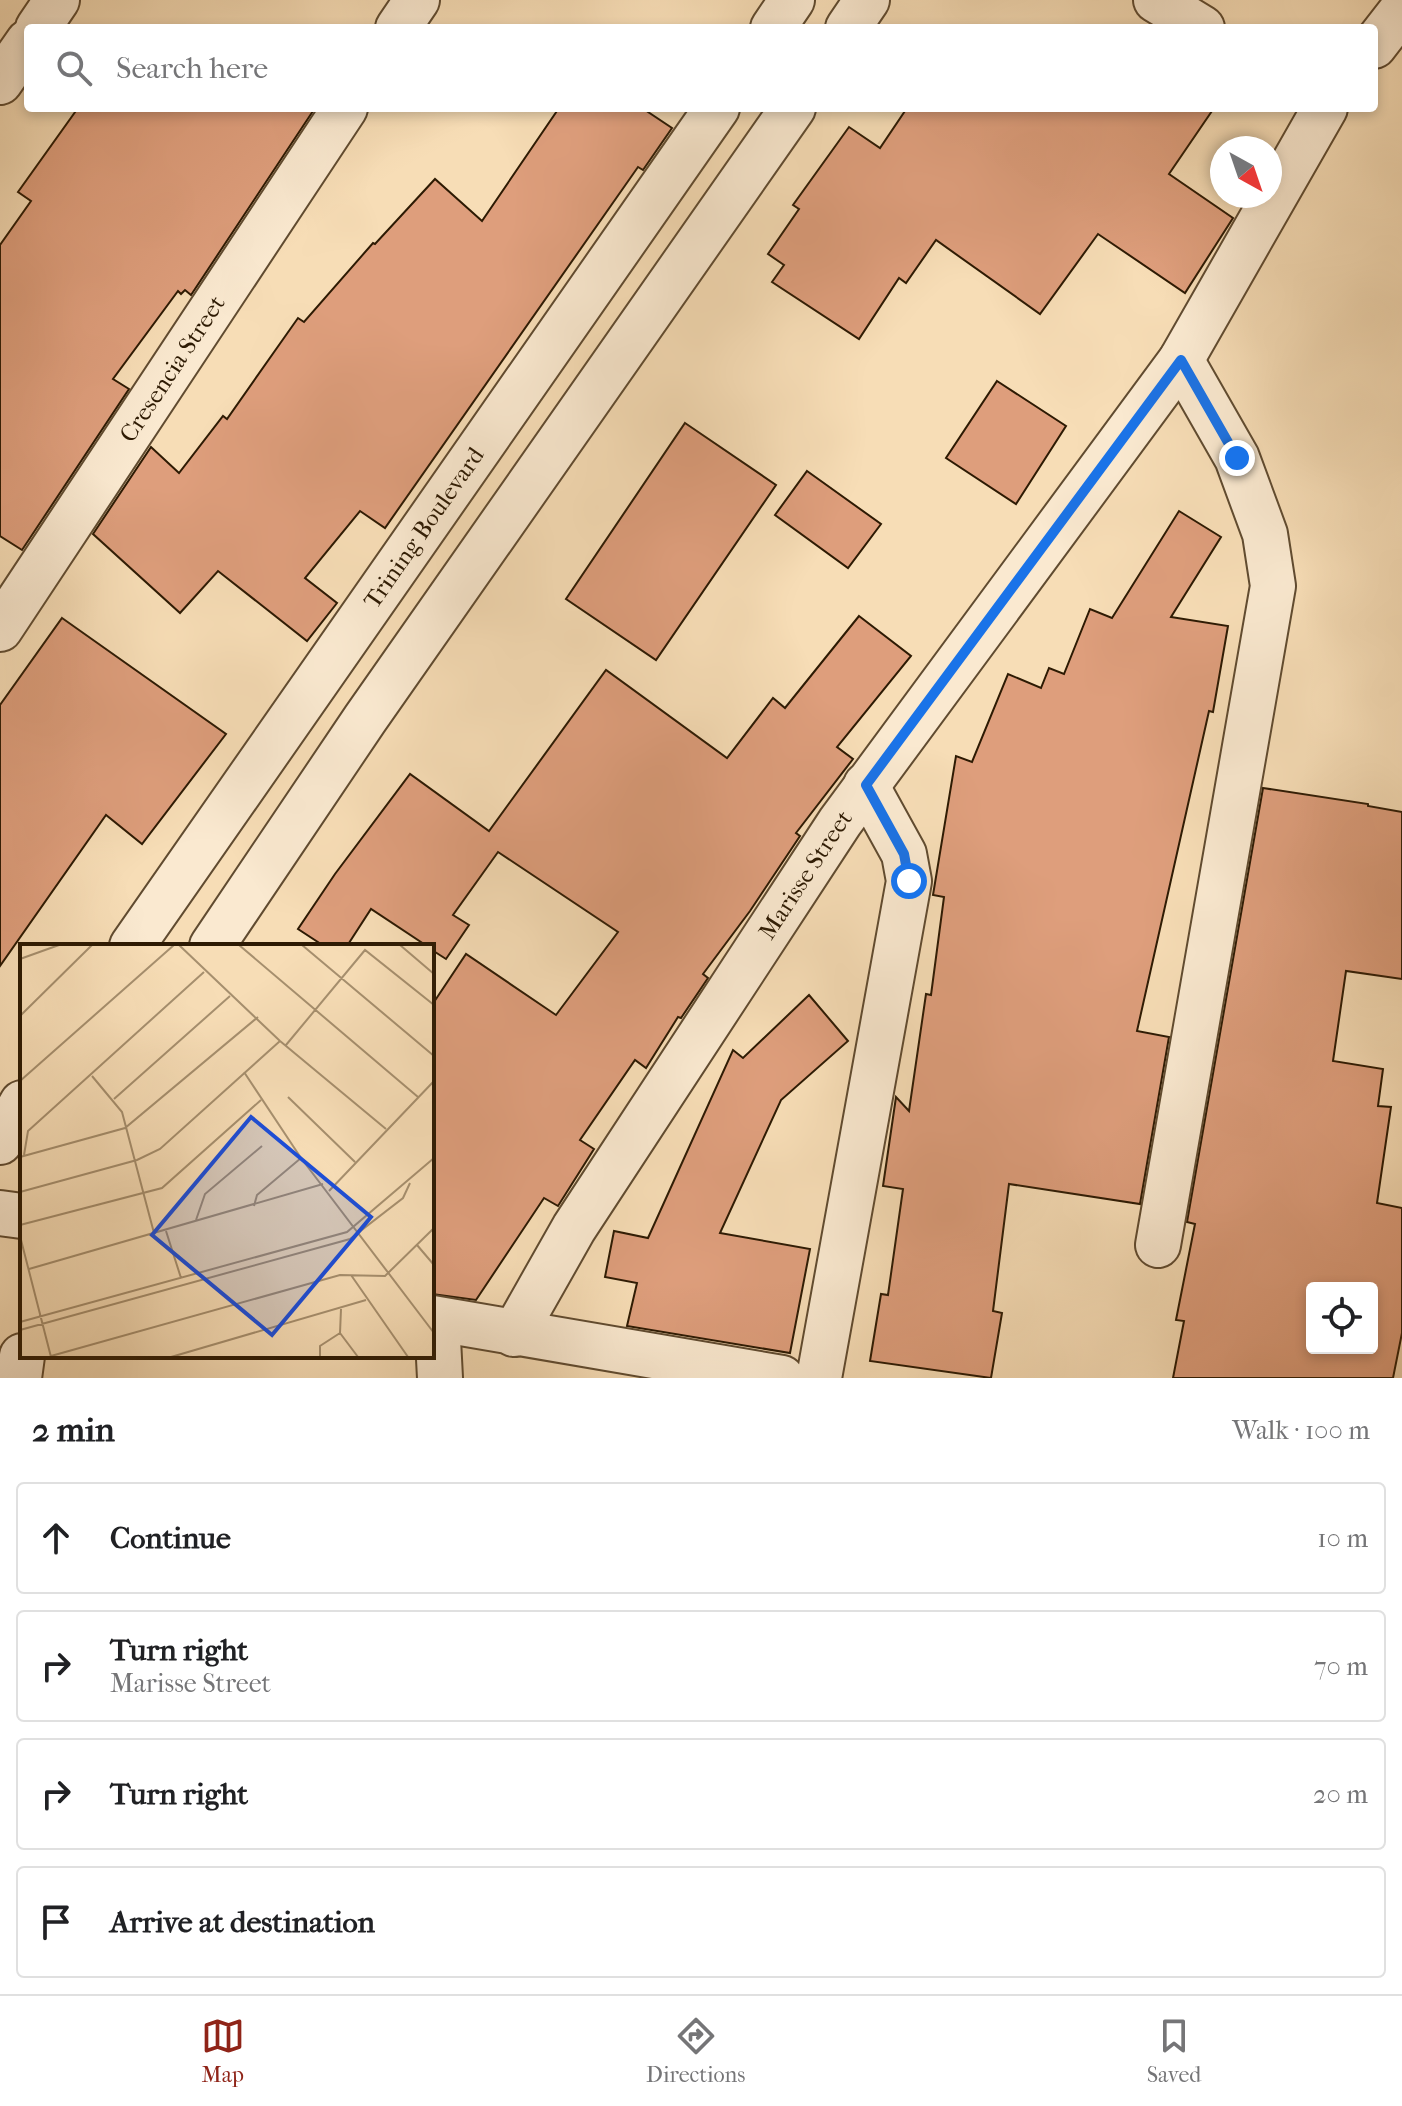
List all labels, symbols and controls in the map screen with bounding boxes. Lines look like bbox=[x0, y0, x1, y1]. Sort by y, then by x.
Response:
search box bbox=[24, 24, 1378, 112]
icon: search bbox=[52, 46, 96, 90]
text: Search here bbox=[116, 51, 268, 86]
north arrow bbox=[1210, 136, 1282, 208]
street label: Cresencia Street bbox=[114, 290, 231, 447]
route end bbox=[1219, 440, 1255, 476]
street label: Trining Boulevard bbox=[358, 441, 490, 614]
street label: Marisse Street bbox=[753, 804, 858, 945]
route start bbox=[891, 863, 927, 899]
inset map bbox=[20, 944, 434, 1358]
map controls bbox=[1306, 1282, 1378, 1354]
button: locate bbox=[1306, 1282, 1378, 1354]
text: 2 min bbox=[32, 1410, 115, 1450]
text: Walk · 100 m bbox=[1232, 1415, 1370, 1446]
icon: ahead bbox=[34, 1516, 78, 1560]
text: Continue bbox=[110, 1521, 231, 1556]
text: 10 m bbox=[1317, 1523, 1368, 1554]
text: Turn right bbox=[110, 1633, 248, 1668]
icon: right bbox=[34, 1644, 78, 1688]
text: 70 m bbox=[1314, 1651, 1368, 1682]
text: Marisse Street bbox=[110, 1668, 271, 1699]
icon: right bbox=[34, 1772, 78, 1816]
text: Turn right bbox=[110, 1777, 248, 1812]
text: 20 m bbox=[1313, 1779, 1368, 1810]
icon: arrive bbox=[34, 1900, 78, 1944]
text: Arrive at destination bbox=[110, 1905, 375, 1940]
tab: Map bbox=[201, 2014, 245, 2088]
tab: Directions bbox=[646, 2014, 745, 2088]
tab: Saved bbox=[1147, 2014, 1201, 2088]

